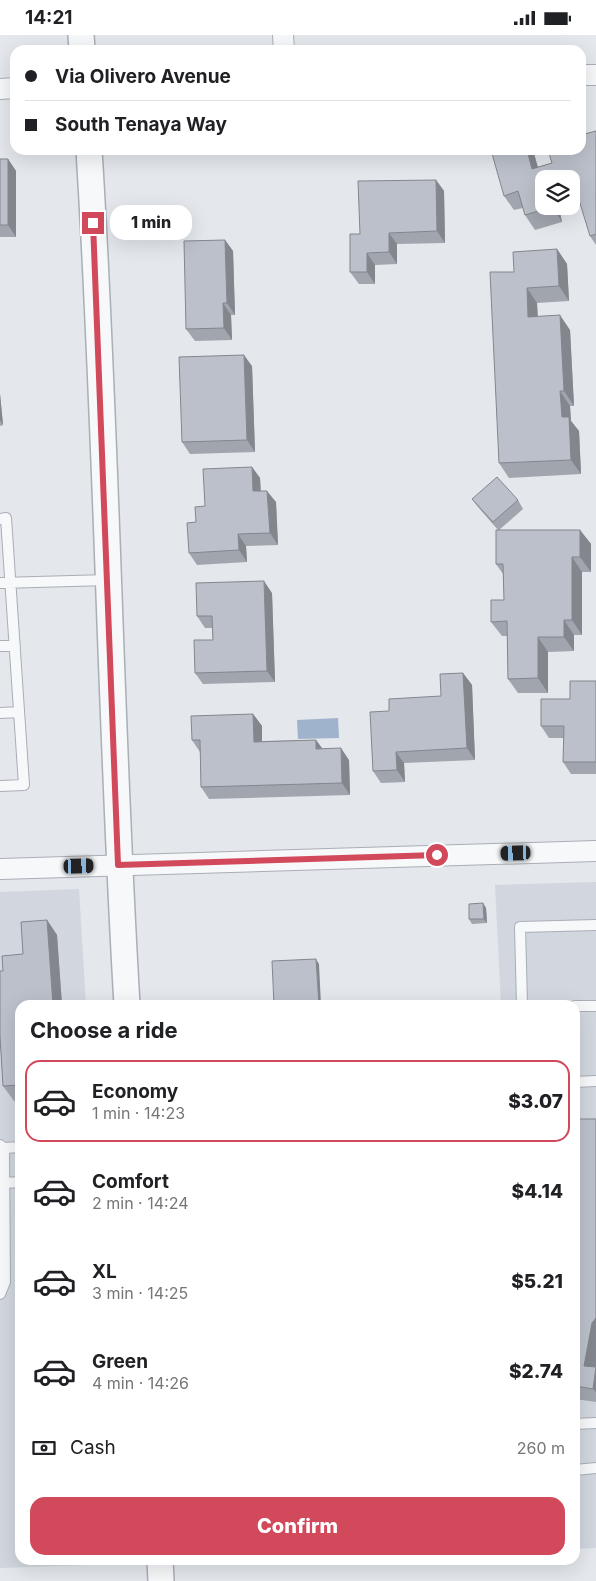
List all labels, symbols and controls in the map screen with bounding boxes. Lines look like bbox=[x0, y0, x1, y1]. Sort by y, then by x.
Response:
text: 14:21 bbox=[25, 6, 73, 29]
text: Via Olivero Avenue bbox=[55, 65, 231, 88]
text: South Tenaya Way bbox=[55, 113, 227, 136]
map controls bbox=[535, 170, 580, 215]
button: layers bbox=[535, 170, 580, 215]
callout: 1 min bbox=[110, 205, 193, 241]
route end bbox=[82, 212, 104, 234]
text: 1 min bbox=[131, 212, 171, 232]
route start bbox=[426, 844, 448, 866]
car bbox=[500, 845, 531, 861]
car bbox=[63, 858, 94, 874]
text: Choose a ride bbox=[30, 1017, 178, 1043]
icon: car bbox=[32, 1079, 77, 1124]
text: Economy bbox=[92, 1080, 178, 1103]
text: $3.07 bbox=[508, 1090, 563, 1113]
text: 1 min · 14:23 bbox=[92, 1103, 185, 1123]
icon: car bbox=[32, 1169, 77, 1214]
text: Comfort bbox=[92, 1170, 169, 1193]
text: $4.14 bbox=[512, 1180, 563, 1203]
text: 2 min · 14:24 bbox=[92, 1193, 189, 1213]
icon: car bbox=[32, 1259, 77, 1304]
text: XL bbox=[92, 1260, 117, 1283]
text: $5.21 bbox=[511, 1270, 563, 1293]
text: 3 min · 14:25 bbox=[92, 1283, 188, 1303]
icon: car bbox=[32, 1349, 77, 1394]
text: Green bbox=[92, 1350, 148, 1373]
text: $2.74 bbox=[509, 1360, 563, 1383]
text: 4 min · 14:26 bbox=[92, 1373, 189, 1393]
icon: cash bbox=[30, 1434, 58, 1462]
text: Cash bbox=[70, 1436, 116, 1459]
text: 260 m bbox=[517, 1438, 565, 1458]
button: Confirm bbox=[30, 1497, 565, 1555]

